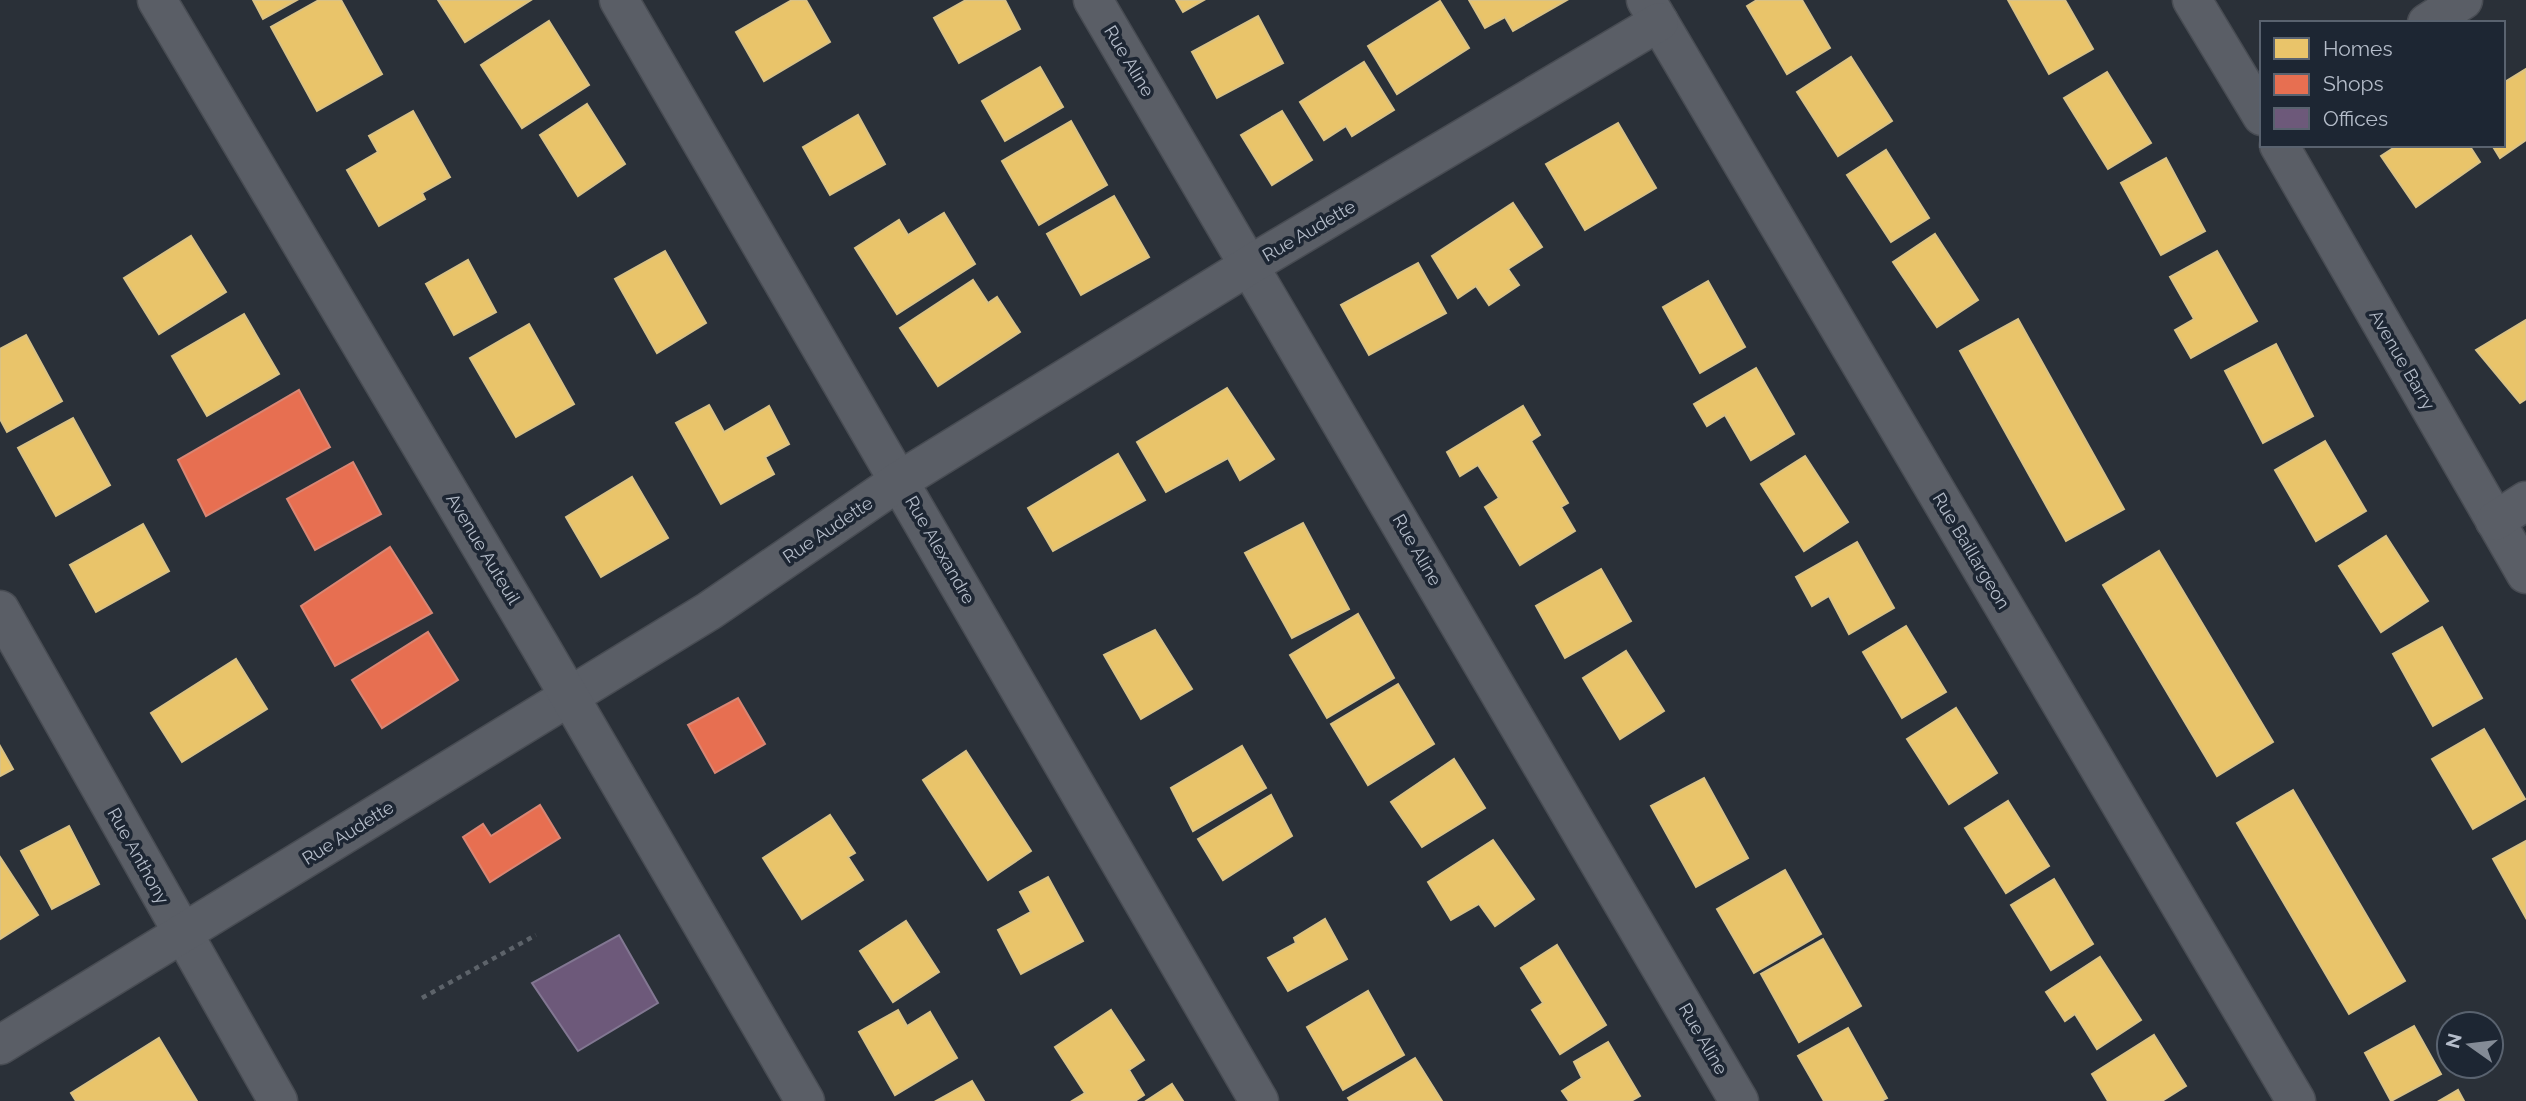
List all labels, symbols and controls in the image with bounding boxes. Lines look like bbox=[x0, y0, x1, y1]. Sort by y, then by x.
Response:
street label: Rue Aline bbox=[1100, 21, 1159, 100]
legend bbox=[2260, 21, 2505, 147]
text: Homes bbox=[2323, 36, 2393, 61]
text: Shops bbox=[2323, 71, 2384, 96]
text: Offices bbox=[2323, 106, 2388, 131]
street label: Rue Audette bbox=[1259, 195, 1359, 266]
street label: Avenue Barry bbox=[2365, 306, 2440, 414]
street label: Avenue Auteuil bbox=[442, 489, 525, 608]
street label: Rue Baillargeon bbox=[1929, 489, 2014, 613]
street label: Rue Audette bbox=[779, 492, 877, 567]
street label: Rue Alexandre bbox=[901, 492, 980, 608]
street label: Rue Aline bbox=[1389, 510, 1446, 590]
street label: Rue Audette bbox=[298, 796, 398, 869]
street label: Rue Anthony bbox=[103, 804, 174, 908]
street label: Rue Aline bbox=[1675, 999, 1732, 1079]
north arrow bbox=[2435, 1010, 2505, 1080]
text: N bbox=[2441, 1031, 2466, 1051]

